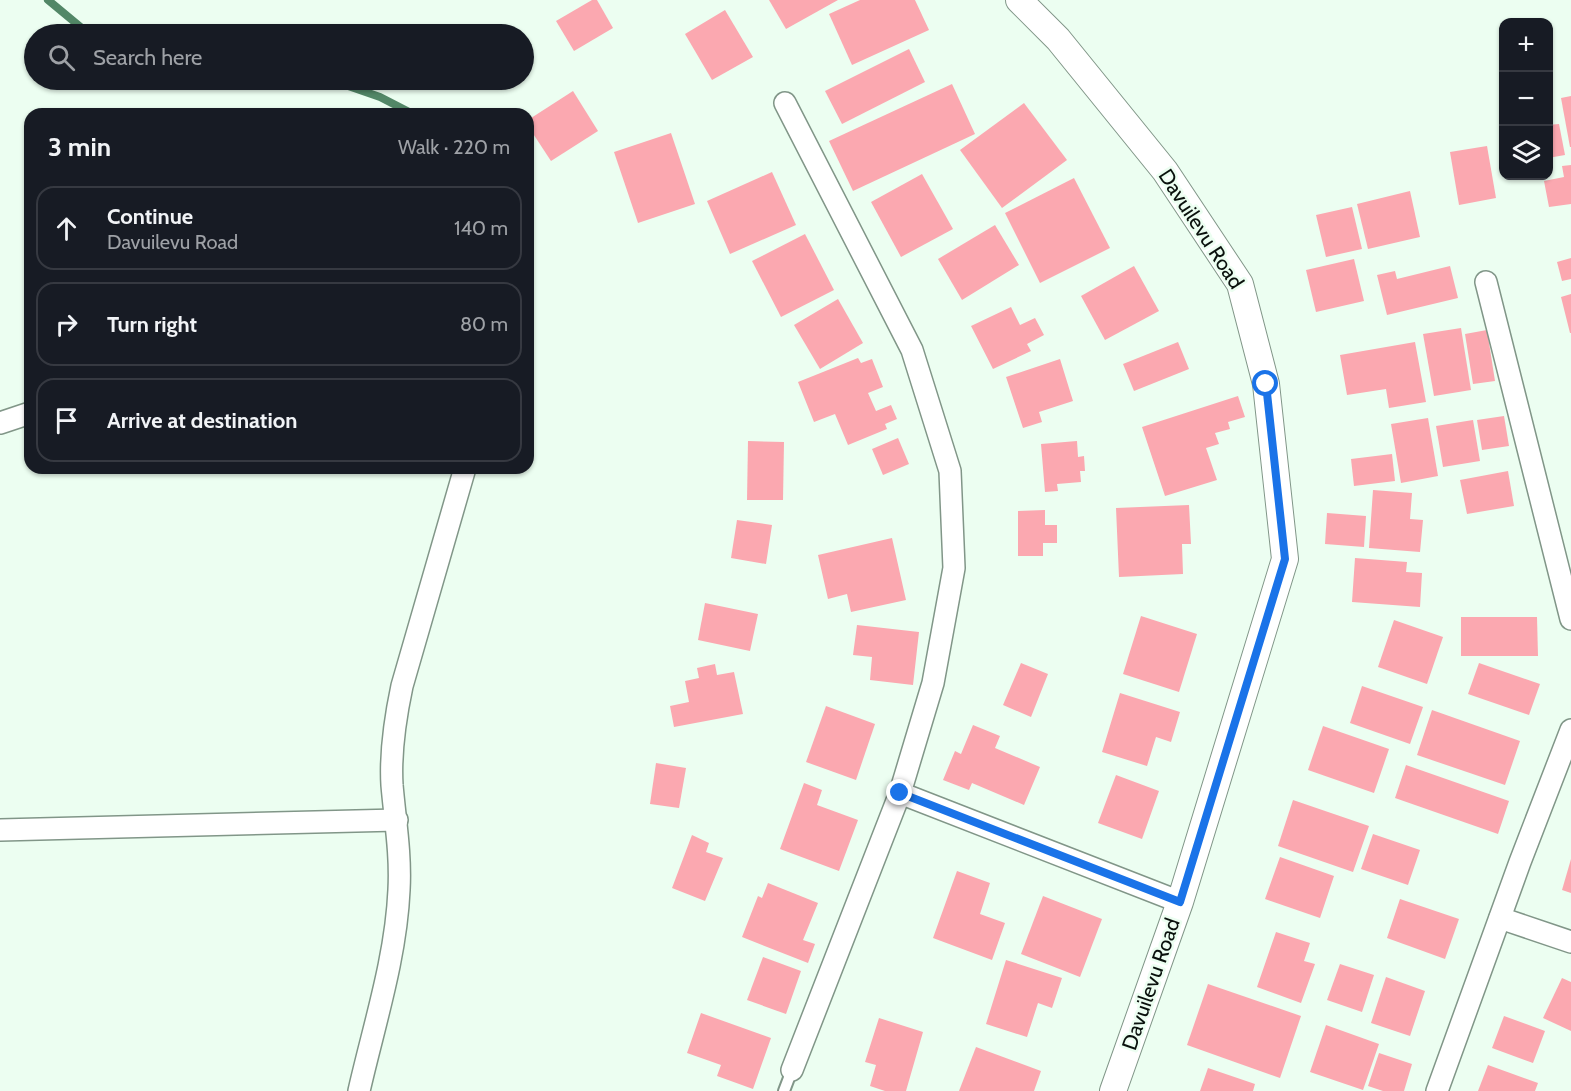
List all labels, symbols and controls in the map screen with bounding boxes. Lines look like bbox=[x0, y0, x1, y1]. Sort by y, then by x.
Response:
map controls bbox=[1499, 18, 1553, 180]
button: + bbox=[1499, 18, 1553, 72]
search box bbox=[24, 24, 534, 90]
icon: search bbox=[45, 41, 78, 74]
text: Search here bbox=[93, 44, 202, 71]
button: − bbox=[1499, 72, 1553, 126]
button: layers bbox=[1499, 126, 1553, 180]
text: 3 min bbox=[48, 131, 111, 163]
text: Walk · 220 m bbox=[398, 135, 510, 159]
street label: Davuilevu Road bbox=[1153, 164, 1249, 293]
text: Continue bbox=[107, 203, 193, 230]
icon: ahead bbox=[50, 212, 83, 245]
text: 140 m bbox=[454, 216, 508, 240]
text: Davuilevu Road bbox=[107, 230, 238, 254]
icon: right bbox=[50, 308, 83, 341]
text: Turn right bbox=[107, 311, 197, 338]
text: 80 m bbox=[460, 312, 508, 336]
route start bbox=[1252, 370, 1278, 396]
icon: arrive bbox=[50, 404, 83, 437]
text: Arrive at destination bbox=[107, 407, 297, 434]
route end bbox=[886, 779, 912, 805]
street label: Davuilevu Road bbox=[1116, 915, 1185, 1053]

